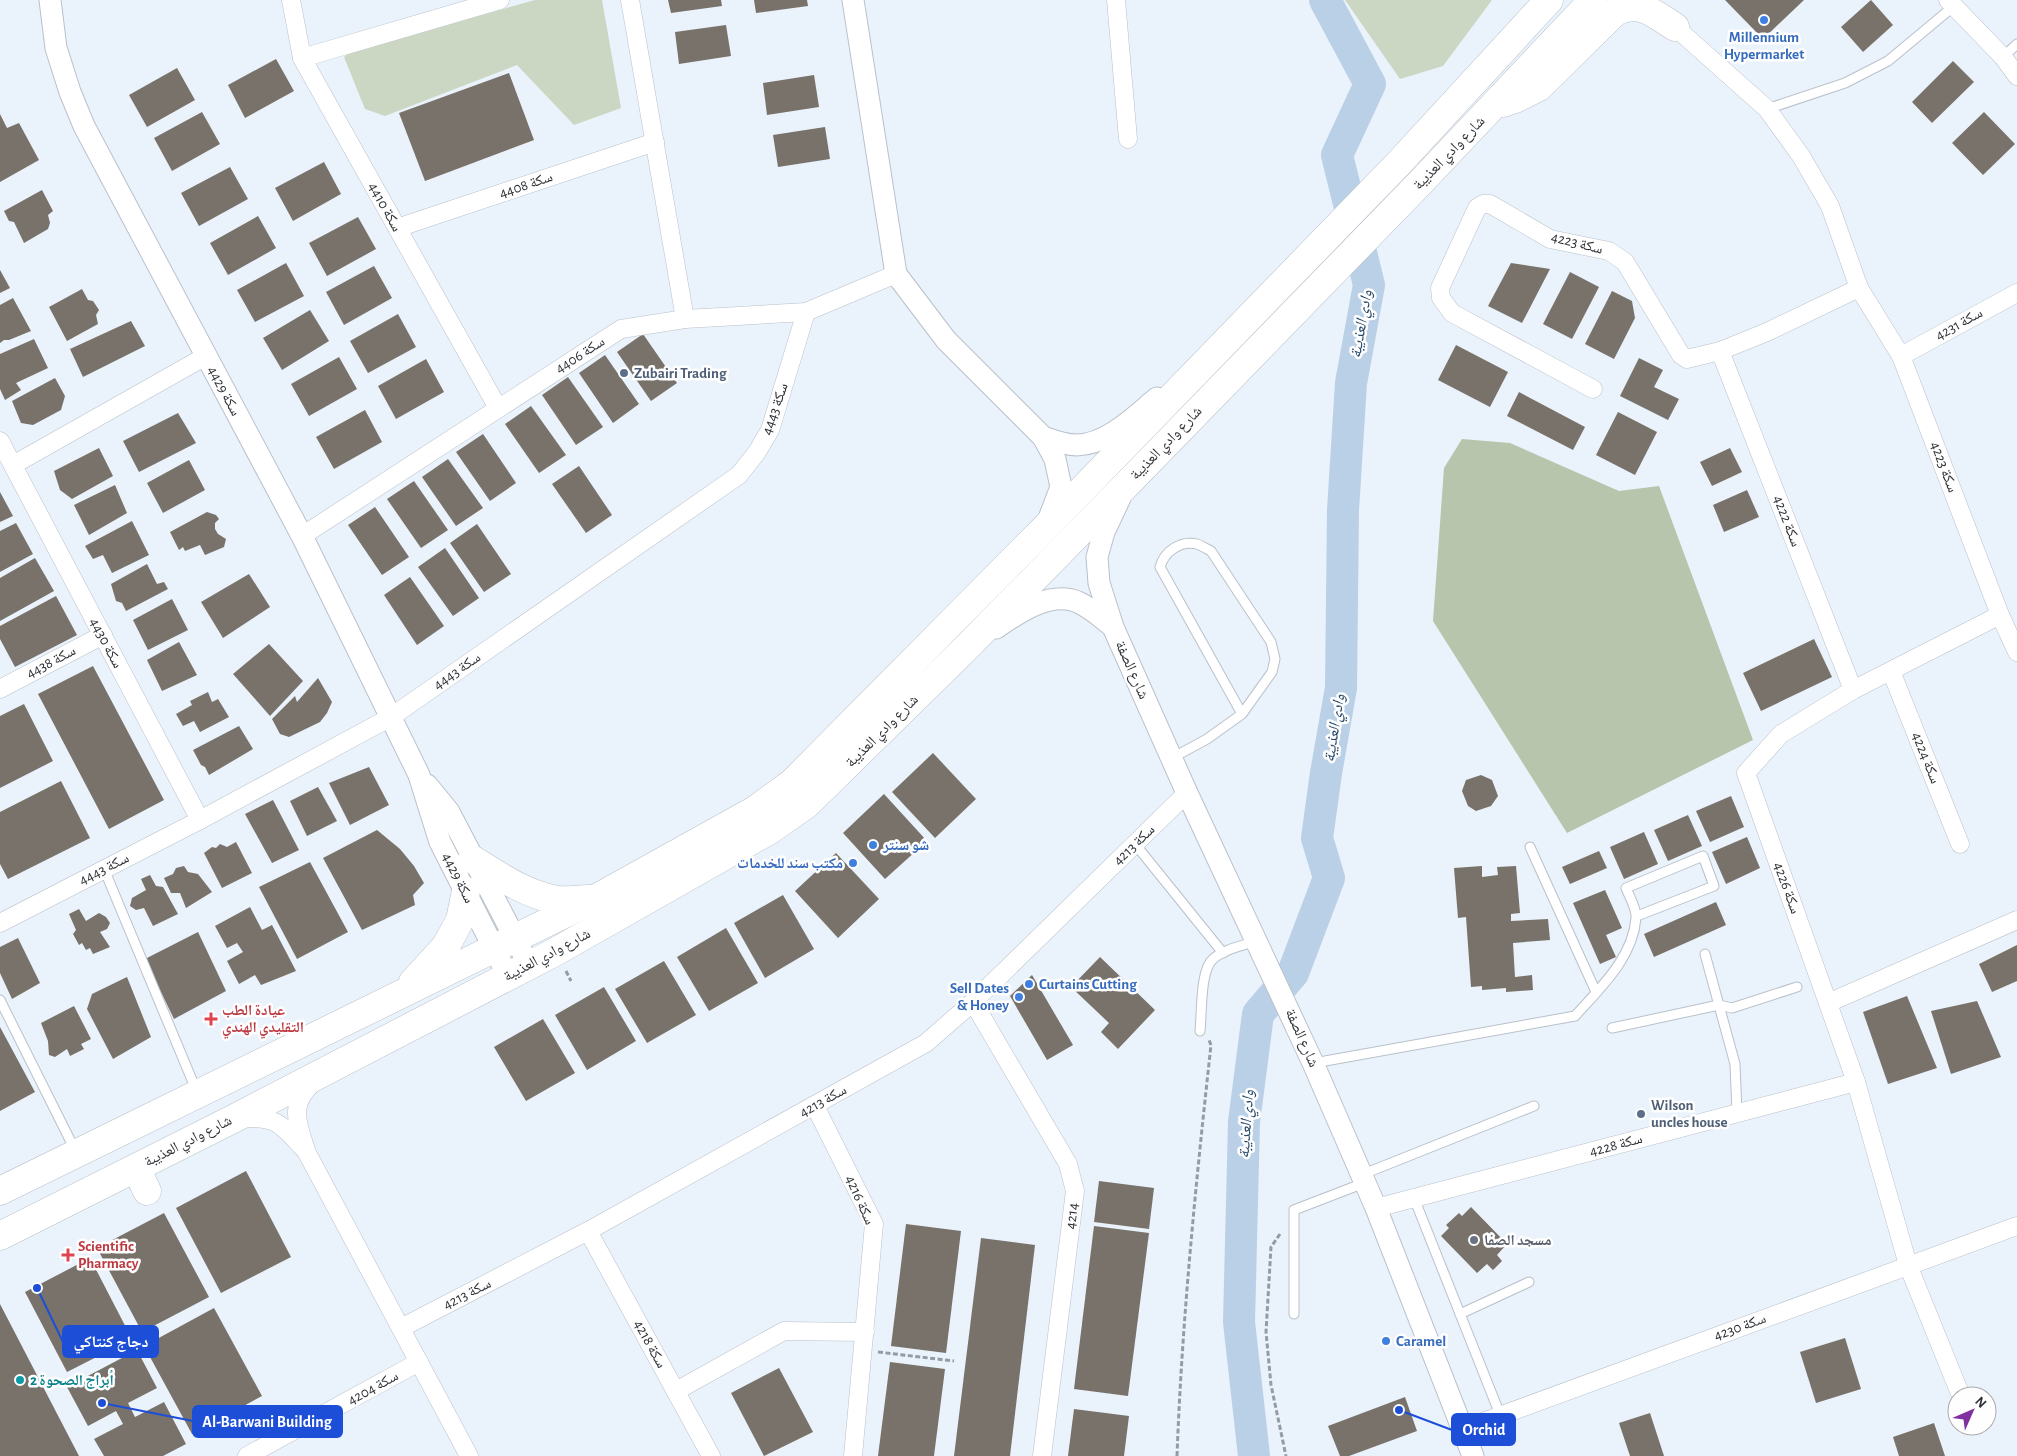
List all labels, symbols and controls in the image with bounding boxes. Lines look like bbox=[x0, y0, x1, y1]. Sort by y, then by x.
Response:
marker: Millennium Hypermarket bbox=[1758, 14, 1770, 26]
place label: Millennium Hypermarket bbox=[1724, 30, 1804, 62]
street label: شارع وادي العذيبة bbox=[1410, 113, 1491, 195]
street label: سكة 4408 bbox=[497, 169, 555, 201]
street label: سكة 4410 bbox=[365, 180, 405, 234]
street label: سكة 4223 bbox=[1549, 229, 1605, 257]
water label: وادي العذيبة bbox=[1347, 288, 1379, 360]
street label: سكة 4231 bbox=[1933, 305, 1985, 343]
street label: سكة 4406 bbox=[553, 334, 607, 376]
street label: سكة 4429 bbox=[205, 363, 243, 419]
place label: Zubairi Trading bbox=[634, 366, 727, 381]
marker: Zubairi Trading bbox=[618, 367, 630, 379]
street label: سكة 4443 bbox=[759, 381, 791, 437]
street label: شارع وادي العذيبة bbox=[1127, 403, 1208, 485]
street label: سكة 4223 bbox=[1927, 440, 1961, 495]
street label: سكة 4222 bbox=[1770, 493, 1804, 549]
street label: سكة 4430 bbox=[87, 615, 125, 671]
street label: شارع الصفة bbox=[1111, 639, 1152, 702]
street label: سكة 4438 bbox=[24, 643, 78, 681]
street label: سكة 4443 bbox=[431, 649, 483, 693]
street label: شارع وادي العذيبة bbox=[843, 692, 924, 773]
water label: وادي العذيبة bbox=[1321, 692, 1351, 764]
street label: سكة 4224 bbox=[1909, 730, 1943, 786]
street label: سكة 4213 bbox=[1110, 822, 1158, 868]
place label: شو سنتر bbox=[882, 838, 929, 853]
marker: شو سنتر bbox=[867, 839, 879, 851]
street label: سكة 4443 bbox=[77, 850, 132, 888]
street label: سكة 4429 bbox=[439, 850, 477, 906]
place label: مكتب سند للخدمات bbox=[737, 856, 843, 871]
marker: مكتب سند للخدمات bbox=[847, 857, 859, 869]
street label: سكة 4226 bbox=[1771, 860, 1803, 916]
street label: شارع وادي العذيبة bbox=[501, 926, 595, 988]
place label: Curtains Cutting bbox=[1039, 977, 1137, 992]
marker: Curtains Cutting bbox=[1023, 978, 1035, 990]
place label: Sell Dates & Honey bbox=[950, 981, 1009, 1013]
marker: Sell Dates & Honey bbox=[1013, 991, 1025, 1003]
place label: عيادة الطب التقليدي الهندي bbox=[222, 1003, 304, 1038]
street label: شارع الصفة bbox=[1281, 1007, 1322, 1070]
marker: عيادة الطب التقليدي الهندي bbox=[204, 1012, 218, 1026]
street label: سكة 4213 bbox=[797, 1082, 849, 1120]
water label: وادي العذيبة bbox=[1236, 1089, 1260, 1159]
place label: Wilson uncles house bbox=[1651, 1098, 1728, 1130]
marker: Wilson uncles house bbox=[1635, 1108, 1647, 1120]
street label: شارع وادي العذيبة bbox=[142, 1112, 236, 1173]
street label: سكة 4228 bbox=[1588, 1131, 1644, 1159]
street label: سكة 4216 bbox=[843, 1173, 878, 1227]
street label: 4214 bbox=[1063, 1202, 1081, 1230]
place label: مسجد الصفا bbox=[1484, 1233, 1552, 1248]
marker: مسجد الصفا bbox=[1468, 1234, 1480, 1246]
place label: Scientific Pharmacy bbox=[78, 1239, 139, 1271]
marker: Scientific Pharmacy bbox=[62, 1249, 74, 1261]
street label: سكة 4213 bbox=[441, 1276, 493, 1312]
street label: سكة 4230 bbox=[1712, 1311, 1768, 1343]
street label: سكة 4218 bbox=[631, 1317, 669, 1371]
callout: دجاج كنتاكي bbox=[63, 1326, 158, 1357]
text: دجاج كنتاكي bbox=[73, 1334, 149, 1354]
place label: Caramel bbox=[1396, 1334, 1446, 1349]
marker: Caramel bbox=[1380, 1335, 1392, 1347]
street label: سكة 4204 bbox=[345, 1368, 401, 1408]
place label: أبراج الصحوة 2 bbox=[30, 1370, 114, 1389]
marker: أبراج الصحوة 2 bbox=[14, 1374, 26, 1386]
north arrow bbox=[1947, 1386, 1997, 1436]
text: N bbox=[1972, 1394, 1989, 1411]
callout: Al-Barwani Building bbox=[193, 1406, 342, 1437]
text: Al-Barwani Building bbox=[202, 1414, 333, 1430]
callout: Orchid bbox=[1452, 1414, 1515, 1445]
text: Orchid bbox=[1462, 1422, 1506, 1438]

